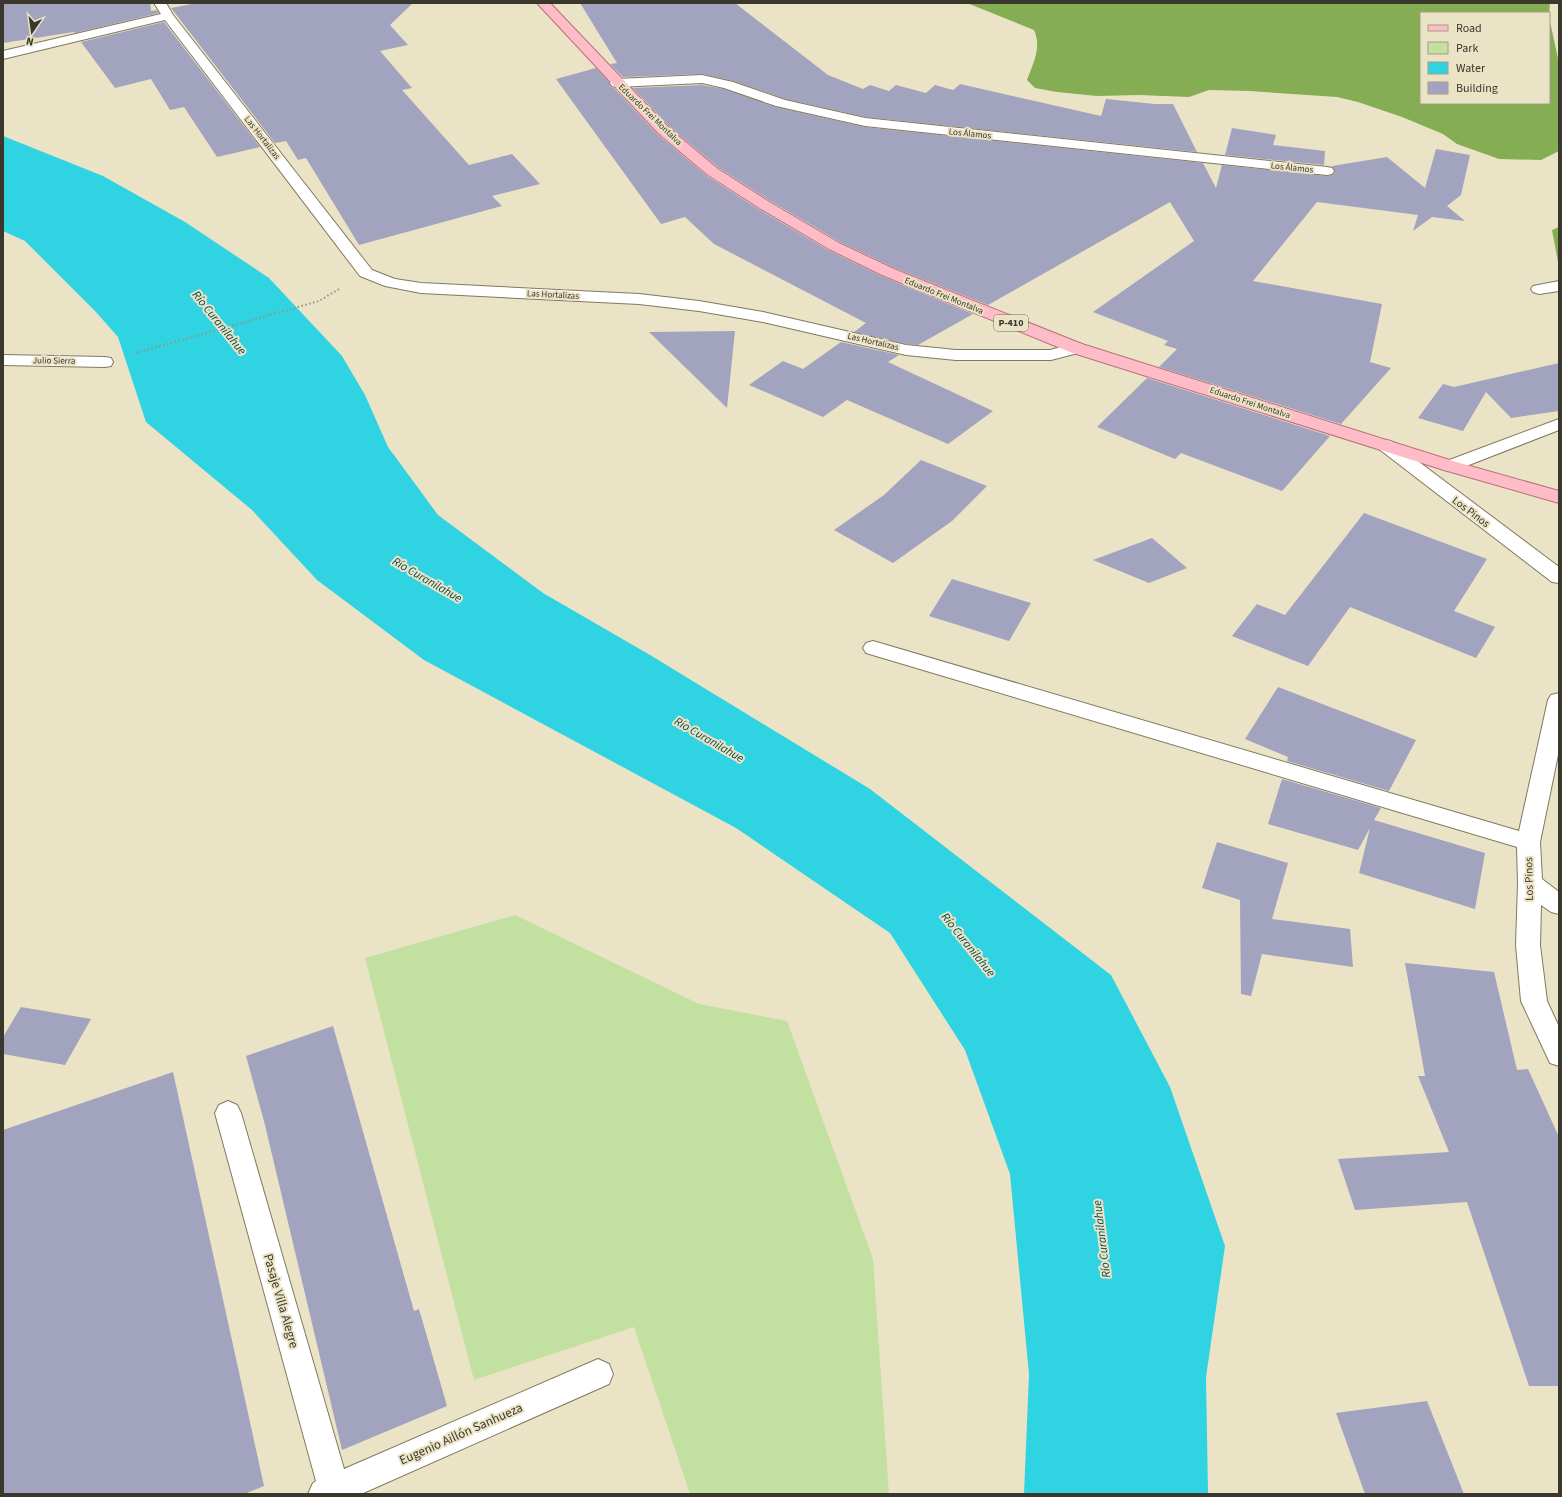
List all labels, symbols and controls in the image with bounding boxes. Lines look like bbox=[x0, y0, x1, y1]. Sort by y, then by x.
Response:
north arrow bbox=[12, 12, 52, 52]
legend bbox=[1420, 12, 1550, 104]
text: Road bbox=[1456, 20, 1482, 37]
text: N bbox=[25, 33, 35, 49]
text: Park bbox=[1456, 40, 1478, 57]
text: Water bbox=[1456, 60, 1486, 77]
text: Building bbox=[1456, 80, 1498, 97]
street label: Eduardo Frei Montalva bbox=[615, 81, 685, 149]
street label: Las Hortalizas bbox=[241, 113, 283, 163]
street label: Los Álamos bbox=[948, 125, 992, 143]
street label: Los Álamos bbox=[1270, 159, 1314, 177]
street label: Eduardo Frei Montalva bbox=[903, 274, 985, 318]
water label: Río Curanilahue bbox=[188, 287, 250, 359]
street label: Las Hortalizas bbox=[527, 287, 580, 303]
road number: P-410 bbox=[994, 315, 1028, 331]
street label: Las Hortalizas bbox=[846, 330, 900, 354]
street label: Julio Sierra bbox=[33, 354, 75, 368]
street label: Eduardo Frei Montalva bbox=[1208, 384, 1292, 422]
street label: Los Pinos bbox=[1449, 493, 1493, 531]
water label: Río Curanilahue bbox=[389, 553, 465, 607]
water label: Río Curanilahue bbox=[671, 713, 747, 767]
street label: Los Pinos bbox=[1521, 857, 1537, 901]
water label: Río Curanilahue bbox=[937, 909, 999, 981]
water label: Río Curanilahue bbox=[1089, 1199, 1115, 1279]
street label: Pasaje Villa Alegre bbox=[259, 1252, 303, 1350]
street label: Eugenio Aillón Sanhueza bbox=[396, 1399, 526, 1469]

